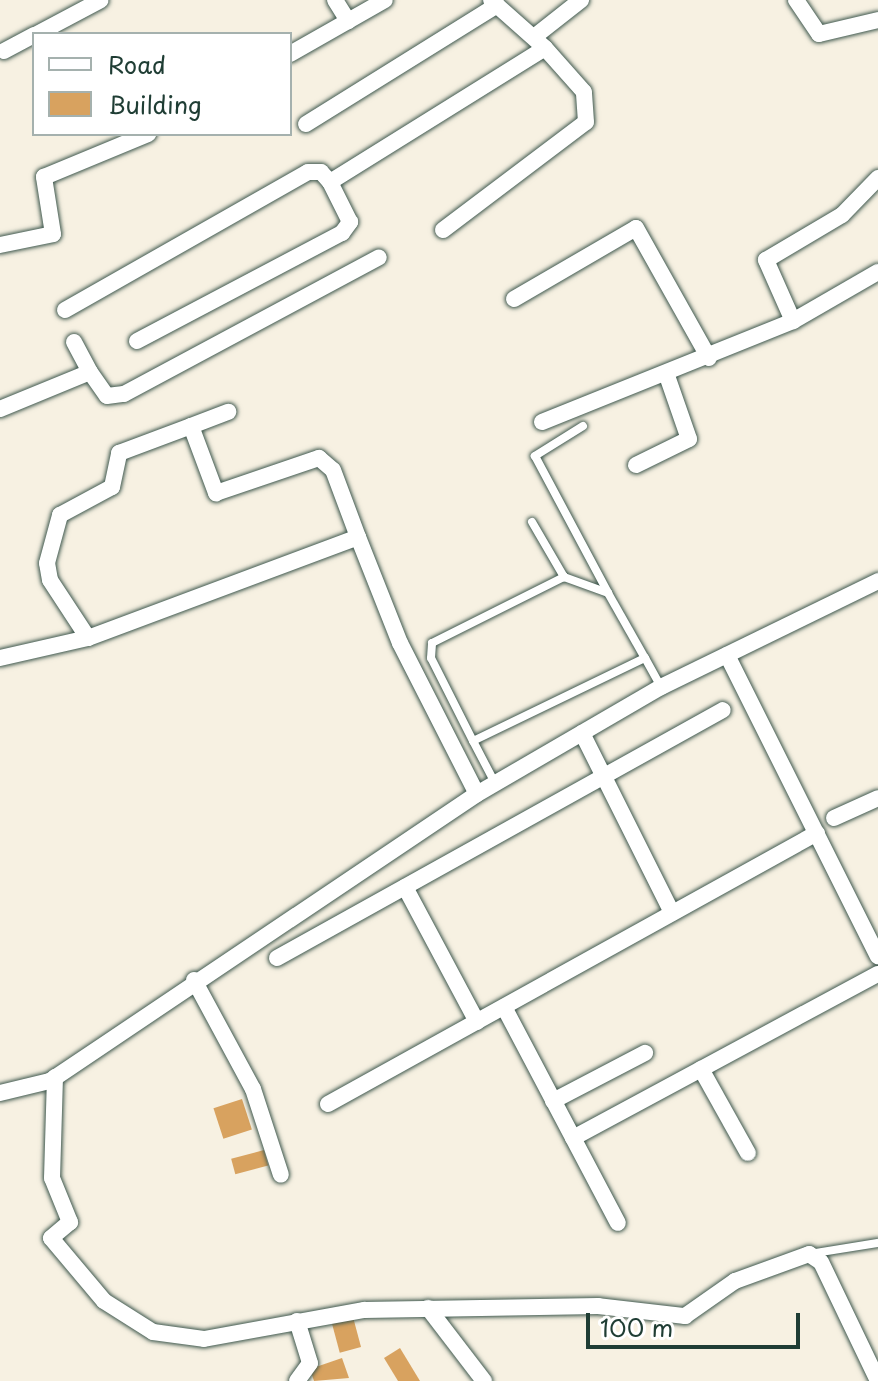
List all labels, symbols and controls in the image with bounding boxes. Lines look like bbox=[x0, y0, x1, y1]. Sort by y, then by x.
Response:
legend bbox=[32, 32, 292, 136]
text: Road bbox=[108, 46, 166, 82]
text: Building bbox=[108, 86, 202, 122]
scale bar bbox=[590, 1297, 804, 1347]
text: 100 m bbox=[600, 1309, 673, 1345]

